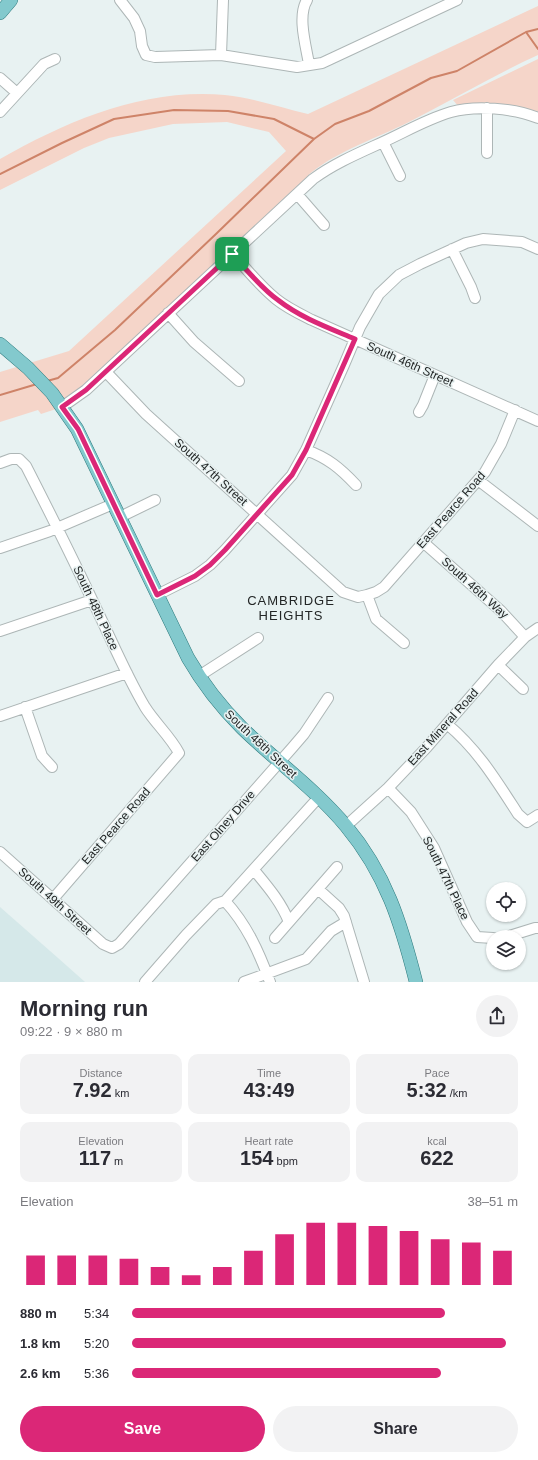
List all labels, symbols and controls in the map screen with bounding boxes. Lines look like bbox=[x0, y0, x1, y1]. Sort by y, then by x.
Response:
pin bbox=[215, 237, 249, 271]
icon: arrive bbox=[221, 243, 243, 265]
street label: South 46th Street bbox=[364, 339, 456, 390]
street label: South 47th Street bbox=[172, 436, 251, 509]
street label: East Pearce Road bbox=[414, 469, 488, 551]
street label: South 46th Way bbox=[439, 554, 511, 622]
street label: South 48th Place bbox=[70, 564, 122, 653]
district label: CAMBRIDGE HEIGHTS bbox=[247, 593, 335, 623]
street label: East Mineral Road bbox=[405, 686, 481, 768]
street label: South 48th Street bbox=[222, 707, 300, 781]
street label: East Pearce Road bbox=[79, 785, 153, 867]
street label: East Olney Drive bbox=[188, 787, 258, 865]
street label: South 47th Place bbox=[420, 834, 472, 922]
street label: South 49th Street bbox=[16, 865, 95, 938]
map controls bbox=[486, 882, 526, 970]
button: locate bbox=[486, 882, 526, 922]
button: layers bbox=[486, 930, 526, 970]
button: share bbox=[476, 995, 518, 1037]
text: Morning run bbox=[20, 996, 148, 1021]
text: 09:22 · 9 × 880 m bbox=[20, 1024, 122, 1039]
text: Distance bbox=[80, 1067, 122, 1079]
text: Time bbox=[257, 1067, 281, 1079]
text: Pace bbox=[424, 1067, 450, 1079]
text: 7.92 bbox=[73, 1079, 112, 1101]
text: 43:49 bbox=[243, 1079, 295, 1101]
text: 5:32 bbox=[407, 1079, 447, 1101]
text: km bbox=[112, 1087, 129, 1099]
text: /km bbox=[447, 1087, 467, 1099]
text: Elevation bbox=[78, 1135, 124, 1147]
text: Heart rate bbox=[245, 1135, 293, 1147]
text: kcal bbox=[427, 1135, 447, 1147]
text: 117 bbox=[79, 1147, 111, 1169]
text: 154 bbox=[240, 1147, 273, 1169]
text: 622 bbox=[420, 1147, 454, 1169]
text: m bbox=[111, 1155, 123, 1167]
text: bpm bbox=[273, 1155, 298, 1167]
text: Elevation bbox=[20, 1194, 73, 1209]
text: 38–51 m bbox=[467, 1194, 518, 1209]
text: 880 m bbox=[20, 1306, 57, 1321]
text: 5:34 bbox=[84, 1306, 109, 1321]
text: 1.8 km bbox=[20, 1336, 60, 1351]
text: 5:20 bbox=[84, 1336, 109, 1351]
text: 2.6 km bbox=[20, 1366, 60, 1381]
text: 5:36 bbox=[84, 1366, 109, 1381]
button: Save bbox=[20, 1406, 265, 1452]
button: Share bbox=[273, 1406, 518, 1452]

